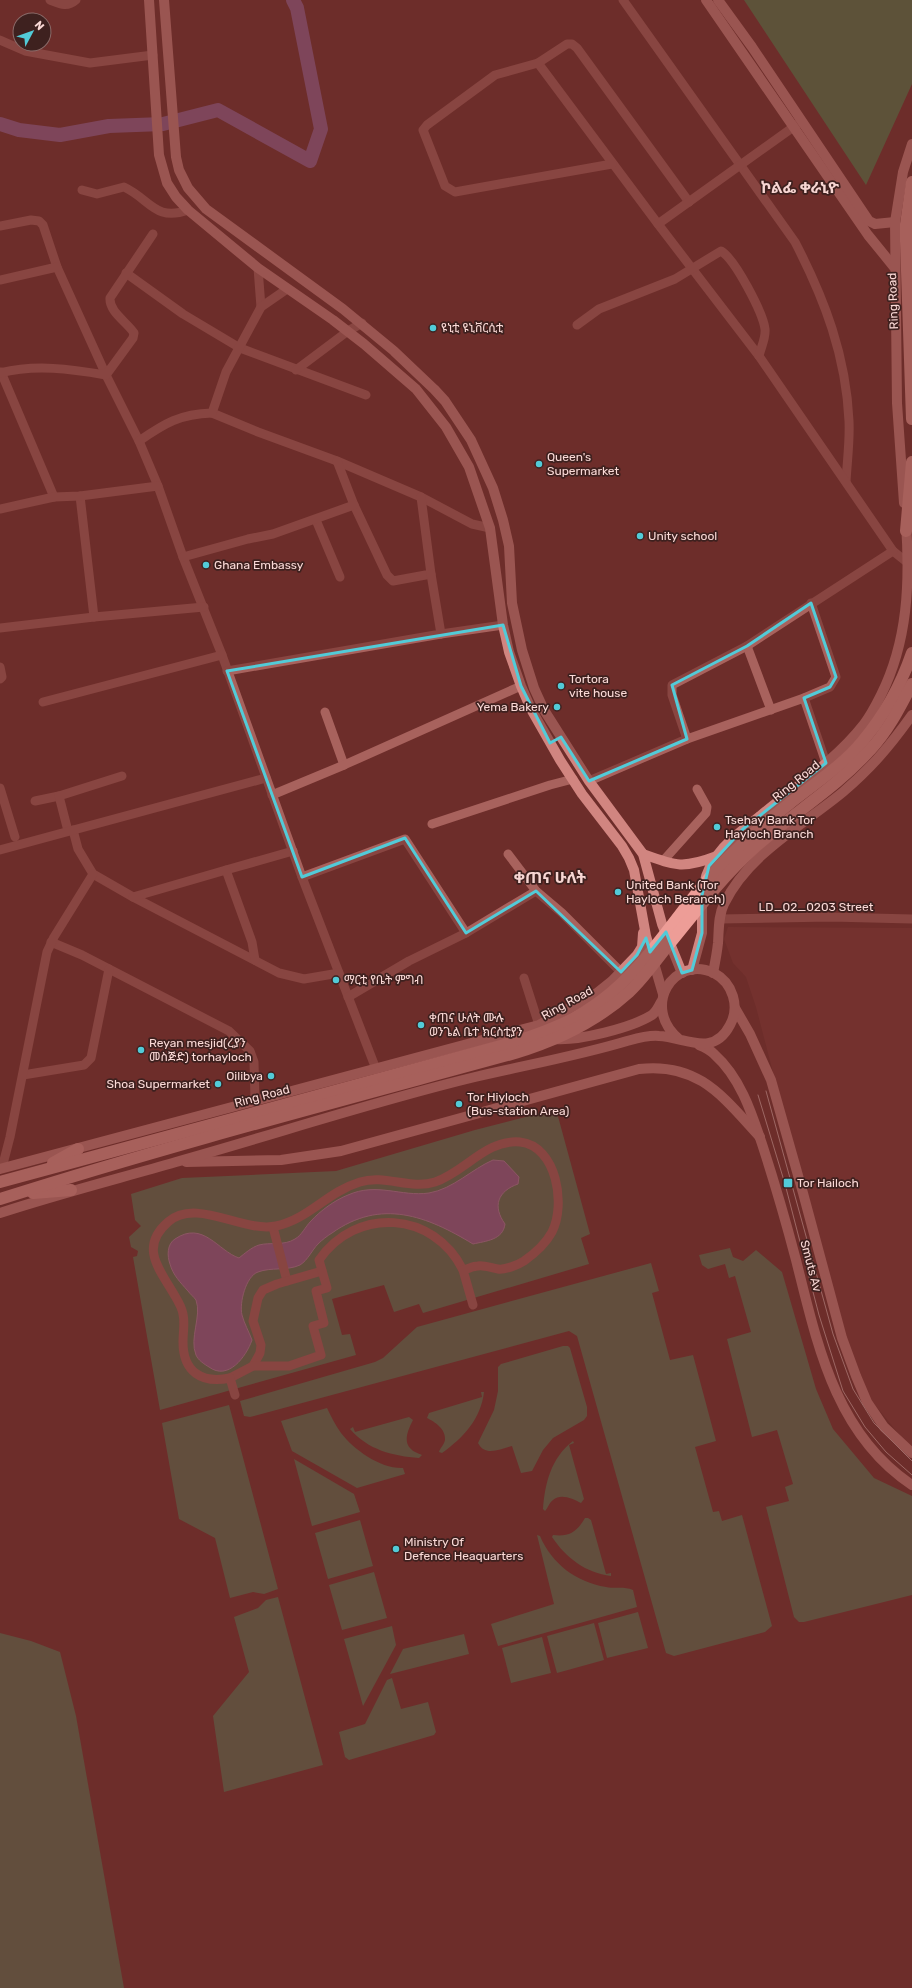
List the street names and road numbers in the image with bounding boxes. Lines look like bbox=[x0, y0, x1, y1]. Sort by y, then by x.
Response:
street label: Ring Road bbox=[885, 272, 901, 330]
street label: Ring Road bbox=[770, 758, 822, 804]
street label: LD_02_0203 Street bbox=[759, 900, 874, 914]
street label: Ring Road bbox=[539, 983, 595, 1023]
street label: Ring Road bbox=[233, 1082, 291, 1110]
street label: Smuts Av bbox=[797, 1239, 825, 1294]

